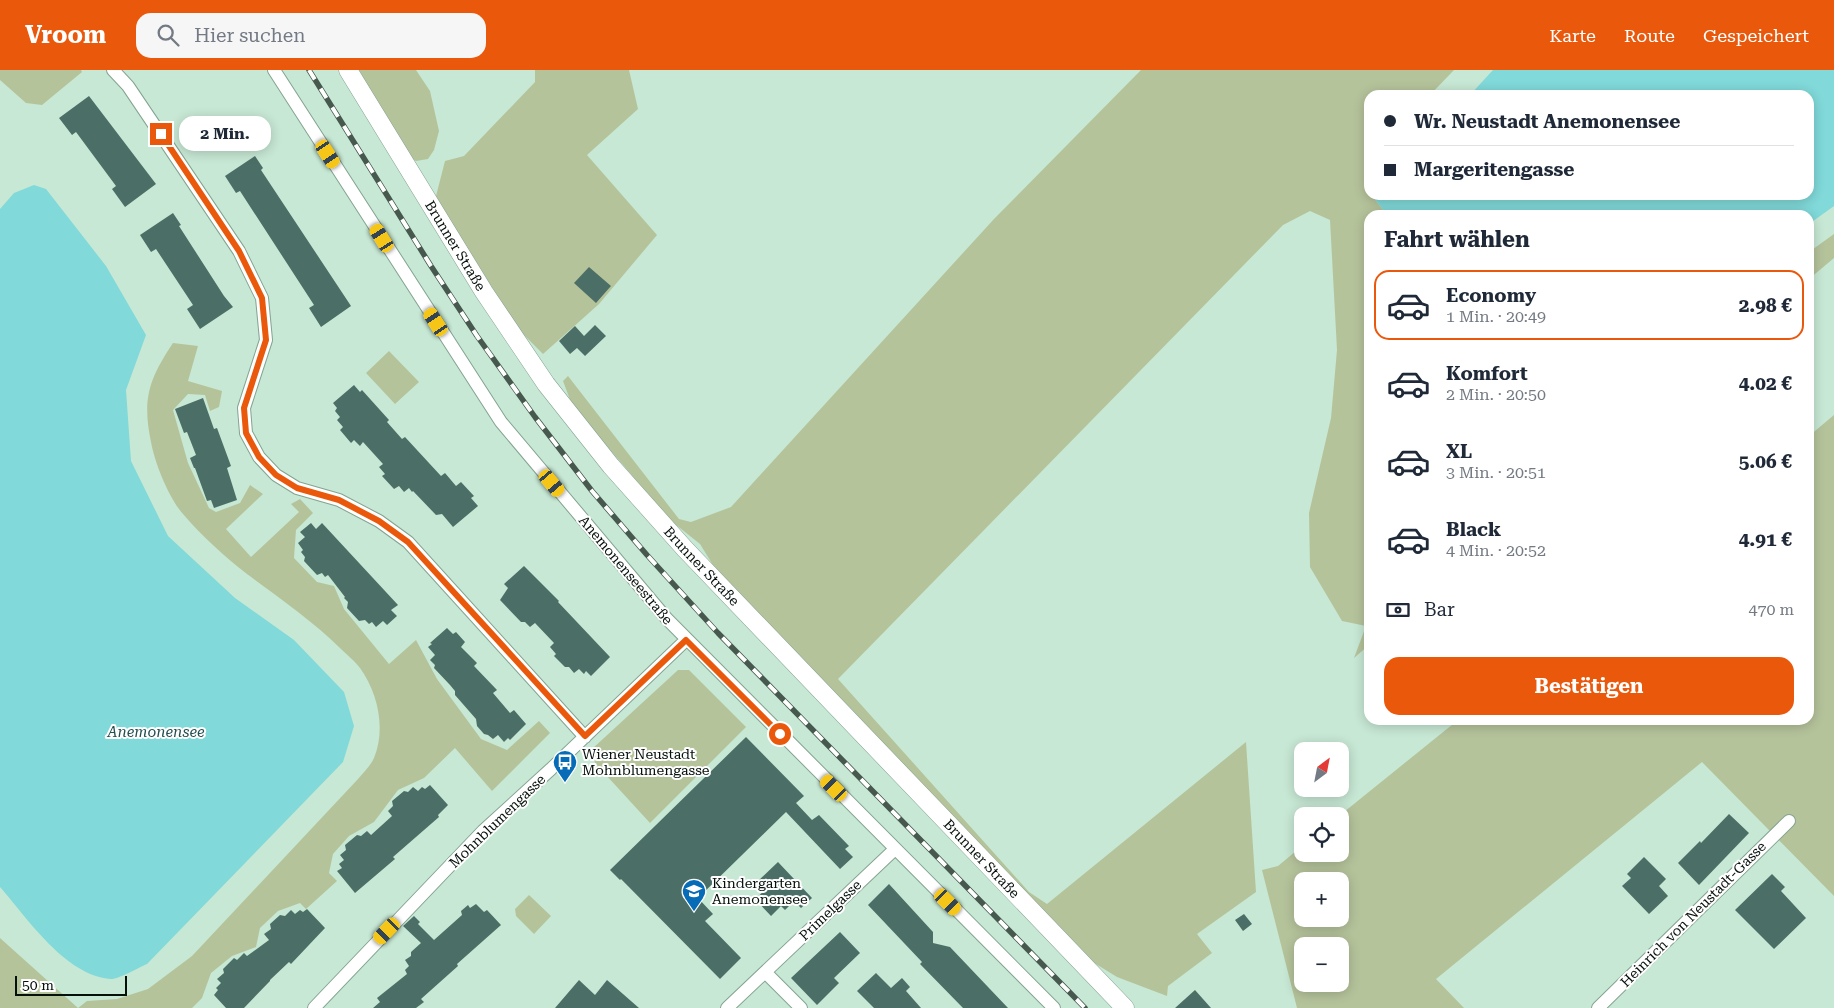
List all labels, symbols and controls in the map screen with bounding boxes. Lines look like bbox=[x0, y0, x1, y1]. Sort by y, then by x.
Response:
search box bbox=[136, 13, 486, 58]
text: Vroom bbox=[25, 21, 106, 49]
icon: search bbox=[154, 21, 182, 49]
text: Hier suchen bbox=[194, 24, 306, 47]
text: Karte bbox=[1549, 25, 1596, 46]
text: Route bbox=[1624, 25, 1675, 46]
text: Gespeichert bbox=[1703, 25, 1809, 46]
text: Wr. Neustadt Anemonensee bbox=[1414, 110, 1680, 133]
callout: 2 Min. bbox=[178, 116, 271, 152]
route end bbox=[150, 123, 172, 145]
text: 2 Min. bbox=[200, 124, 250, 143]
car bbox=[313, 137, 342, 171]
text: Margeritengasse bbox=[1414, 158, 1574, 181]
street label: Brunner Straße bbox=[422, 198, 489, 294]
car bbox=[367, 221, 396, 255]
text: Fahrt wählen bbox=[1384, 227, 1530, 252]
icon: car bbox=[1386, 283, 1431, 328]
text: Economy bbox=[1446, 284, 1536, 307]
text: 2.98 € bbox=[1739, 294, 1792, 317]
car bbox=[421, 305, 450, 339]
text: 1 Min. · 20:49 bbox=[1446, 307, 1546, 326]
icon: car bbox=[1386, 361, 1431, 406]
text: Komfort bbox=[1446, 362, 1528, 385]
text: 4.02 € bbox=[1739, 372, 1792, 395]
text: 2 Min. · 20:50 bbox=[1446, 385, 1546, 404]
icon: car bbox=[1386, 439, 1431, 484]
text: XL bbox=[1446, 440, 1472, 463]
text: 5.06 € bbox=[1739, 450, 1792, 473]
text: 3 Min. · 20:51 bbox=[1446, 463, 1546, 482]
car bbox=[536, 467, 567, 499]
street label: Anemonenseestraße bbox=[576, 512, 676, 628]
icon: car bbox=[1386, 517, 1431, 562]
text: Black bbox=[1446, 518, 1501, 541]
street label: Brunner Straße bbox=[661, 523, 743, 609]
text: 4.91 € bbox=[1739, 528, 1792, 551]
text: 4 Min. · 20:52 bbox=[1446, 541, 1546, 560]
icon: cash bbox=[1384, 596, 1412, 624]
text: Bar bbox=[1424, 598, 1455, 621]
text: 470 m bbox=[1748, 600, 1794, 619]
button: Bestätigen bbox=[1384, 657, 1794, 715]
water label: Anemonensee bbox=[106, 723, 205, 741]
route start bbox=[769, 723, 791, 745]
north arrow bbox=[1294, 742, 1349, 798]
map controls bbox=[1294, 742, 1349, 992]
place label: Wiener Neustadt Mohnblumengasse bbox=[582, 746, 710, 778]
bus stop icon: Wiener Neustadt Mohnblumengasse bbox=[552, 749, 578, 783]
street label: Mohnblumengasse bbox=[446, 771, 549, 871]
car bbox=[818, 772, 849, 804]
button: locate bbox=[1294, 807, 1349, 862]
street label: Brunner Straße bbox=[941, 816, 1023, 901]
street label: Heinrich von Neustadt-Gasse bbox=[1617, 838, 1769, 990]
button: + bbox=[1294, 872, 1349, 927]
place label: Kindergarten Anemonensee bbox=[712, 875, 808, 907]
street label: Primelgasse bbox=[796, 876, 865, 944]
school or university icon: Kindergarten Anemonensee bbox=[681, 878, 707, 912]
car bbox=[932, 886, 963, 918]
car bbox=[371, 915, 402, 947]
button: − bbox=[1294, 937, 1349, 992]
scale bar bbox=[15, 973, 128, 996]
text: 50 m bbox=[22, 977, 54, 993]

